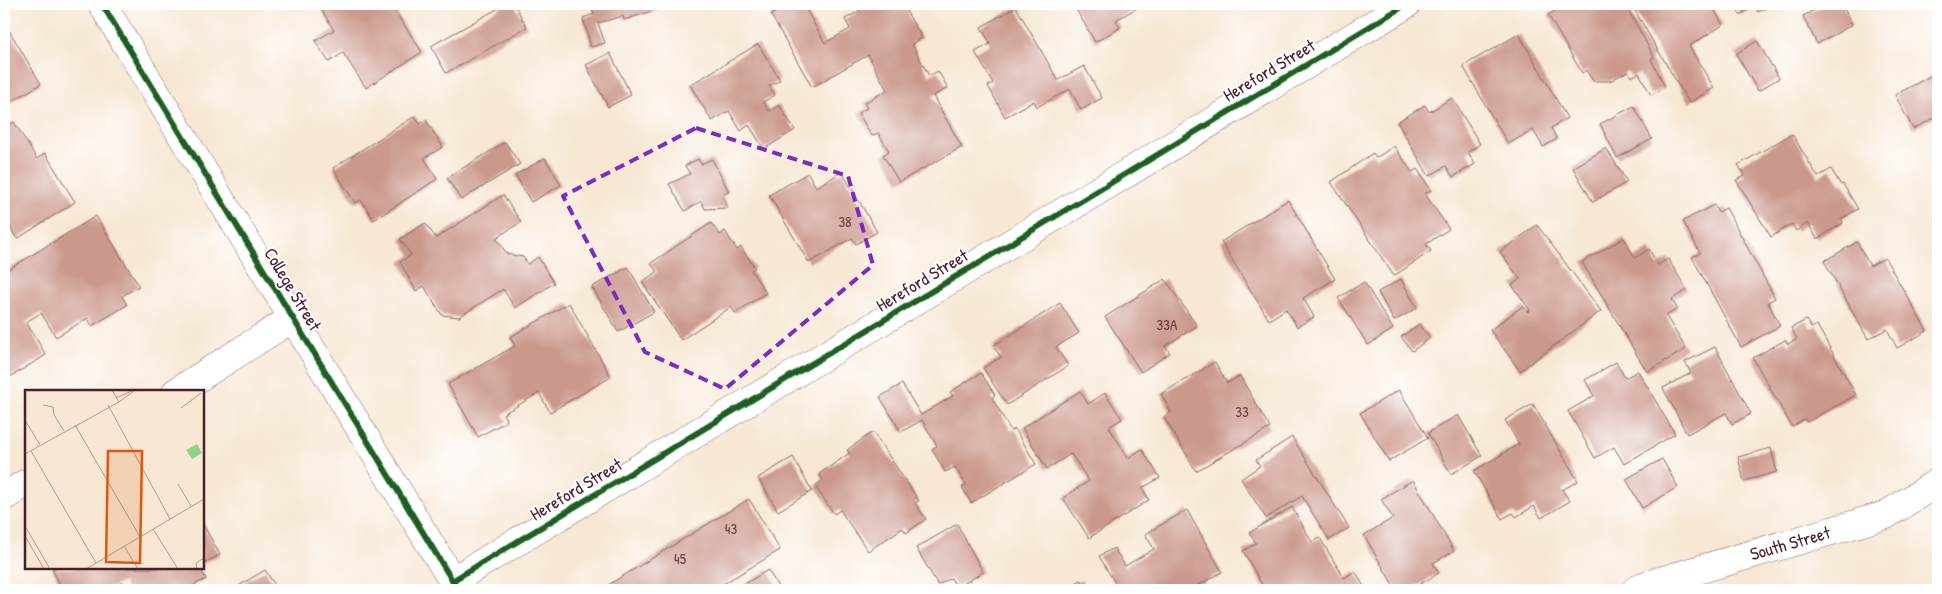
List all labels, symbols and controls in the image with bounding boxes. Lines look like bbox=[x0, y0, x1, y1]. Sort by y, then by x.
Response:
street label: Hereford Street bbox=[1218, 32, 1320, 107]
house number: 38 bbox=[838, 211, 852, 232]
street label: Hereford Street bbox=[871, 242, 973, 317]
street label: College Street bbox=[258, 243, 328, 336]
house number: 33A bbox=[1157, 314, 1178, 335]
inset map bbox=[25, 390, 204, 569]
house number: 33 bbox=[1235, 401, 1249, 422]
street label: Hereford Street bbox=[525, 451, 627, 526]
house number: 43 bbox=[725, 518, 737, 539]
street label: South Street bbox=[1747, 519, 1834, 566]
house number: 45 bbox=[674, 548, 687, 569]

